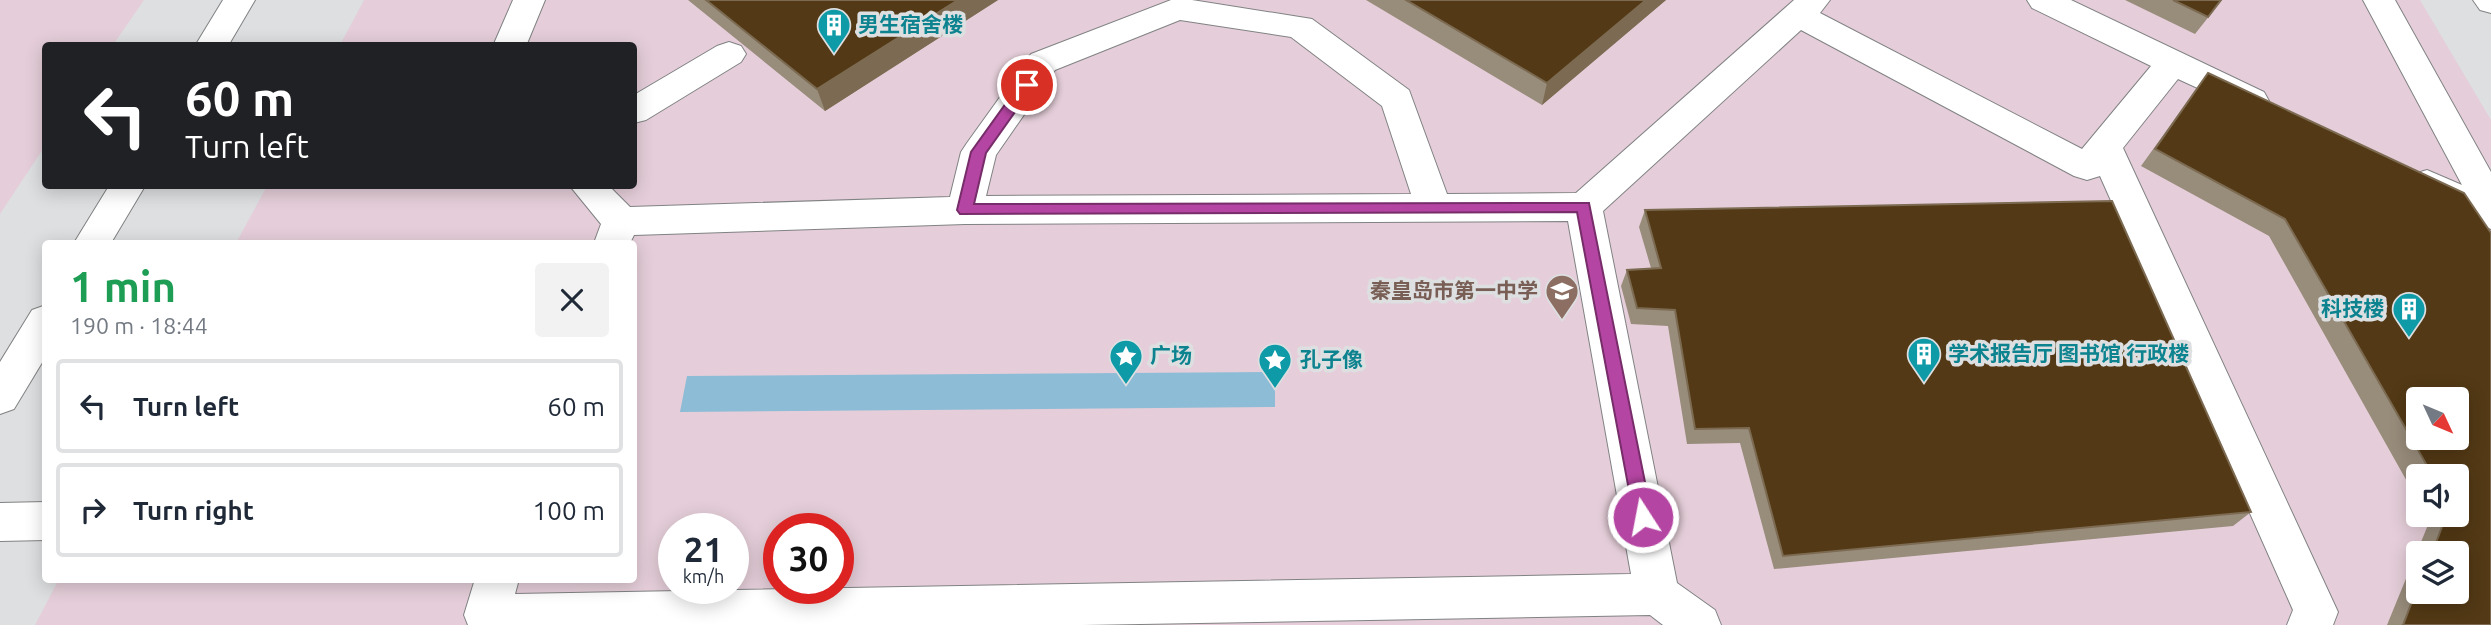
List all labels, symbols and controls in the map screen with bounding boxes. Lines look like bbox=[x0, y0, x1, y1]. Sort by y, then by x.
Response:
building icon: 男生宿舍楼 bbox=[815, 6, 853, 55]
place label: 男生宿舍楼 bbox=[858, 12, 963, 36]
pin bbox=[997, 55, 1057, 115]
icon: arrive bbox=[1008, 66, 1046, 104]
icon: left bbox=[70, 70, 161, 161]
text: 60 m bbox=[185, 70, 294, 125]
text: Turn left bbox=[185, 128, 309, 164]
text: 1 min bbox=[70, 263, 176, 310]
button: close bbox=[535, 263, 609, 337]
school or university icon: 秦皇岛市第一中学 bbox=[1543, 272, 1581, 321]
place label: 秦皇岛市第一中学 bbox=[1370, 278, 1538, 302]
building icon: 科技楼 bbox=[2390, 290, 2428, 339]
place label: 科技楼 bbox=[2321, 296, 2384, 320]
text: 190 m · 18:44 bbox=[70, 313, 208, 338]
building icon: 学术报告厅 图书馆 行政楼 bbox=[1905, 335, 1943, 384]
place icon: 广场 bbox=[1107, 337, 1145, 386]
place icon: 孔子像 bbox=[1256, 341, 1294, 390]
place label: 学术报告厅 图书馆 行政楼 bbox=[1948, 341, 2189, 365]
place label: 广场 bbox=[1150, 343, 1192, 367]
place label: 孔子像 bbox=[1300, 347, 1363, 371]
icon: left bbox=[74, 387, 112, 425]
north arrow bbox=[2406, 387, 2469, 450]
map controls bbox=[2406, 387, 2469, 604]
text: Turn left bbox=[133, 392, 239, 421]
text: 60 m bbox=[547, 392, 605, 421]
button: sound bbox=[2406, 464, 2469, 527]
position arrow bbox=[1606, 480, 1680, 554]
icon: right bbox=[74, 491, 112, 529]
text: Turn right bbox=[133, 496, 254, 525]
text: 100 m bbox=[533, 496, 605, 525]
speed limit sign: 30 bbox=[763, 513, 854, 604]
text: 21 bbox=[684, 529, 723, 569]
button: layers bbox=[2406, 541, 2469, 604]
text: km/h bbox=[683, 566, 724, 586]

